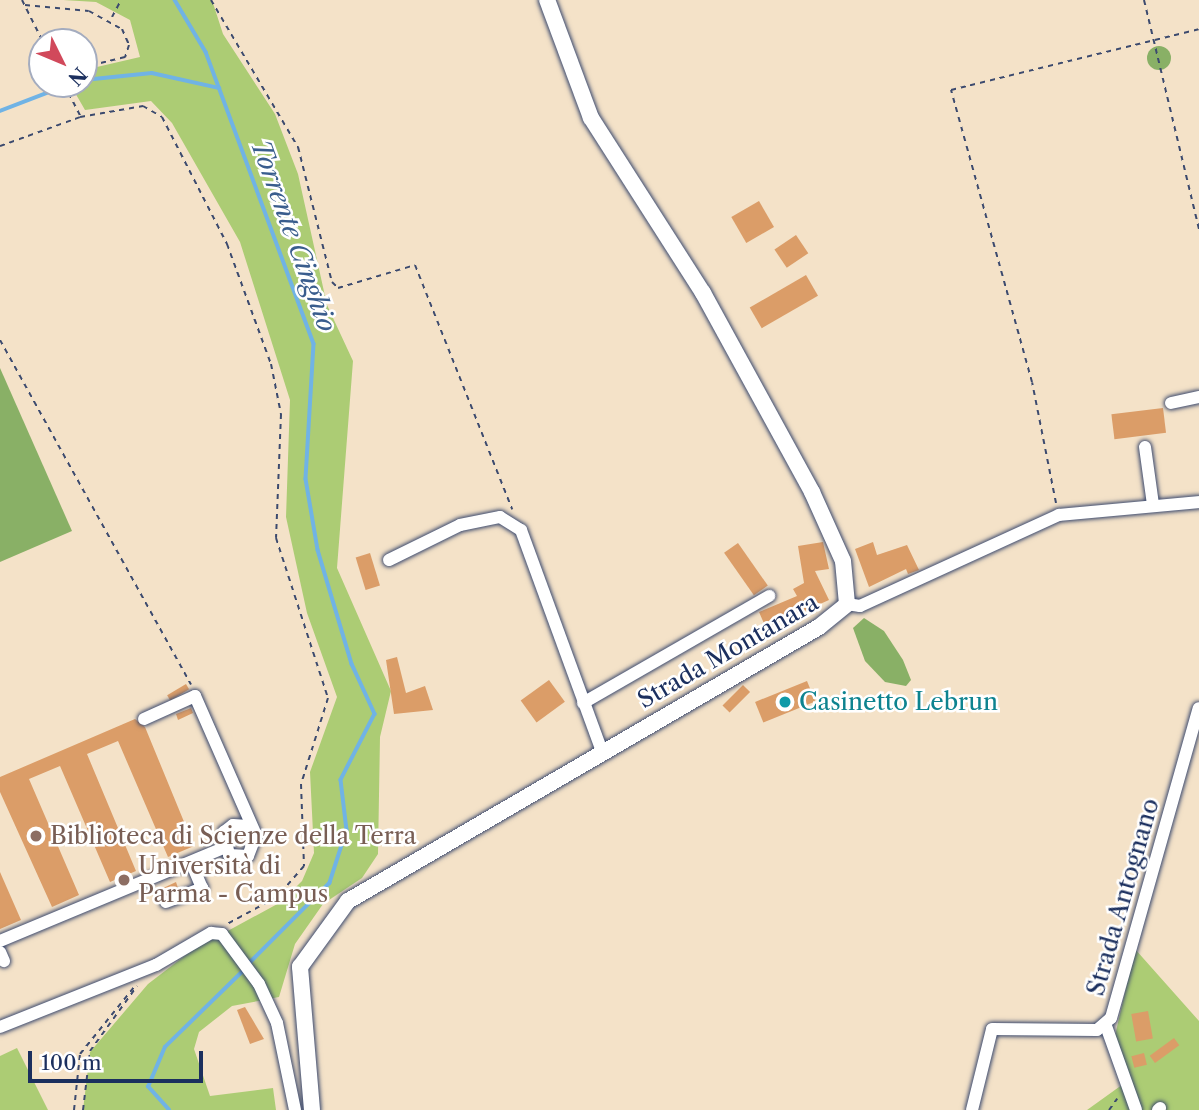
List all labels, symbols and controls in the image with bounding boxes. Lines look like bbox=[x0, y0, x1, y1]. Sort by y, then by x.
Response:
north arrow bbox=[28, 28, 98, 98]
text: N bbox=[63, 62, 91, 90]
water label: Torrente Cinghio bbox=[244, 136, 342, 336]
street label: Strada Montanara bbox=[632, 588, 824, 714]
place label: Casinetto Lebrun bbox=[799, 688, 998, 716]
marker: Casinetto Lebrun bbox=[777, 694, 793, 710]
street label: Strada Antognano bbox=[1081, 794, 1165, 1000]
place label: Biblioteca di Scienze della Terra bbox=[50, 822, 418, 850]
marker: Biblioteca di Scienze della Terra bbox=[28, 828, 44, 844]
place label: Università di Parma - Campus bbox=[138, 852, 329, 908]
marker: Università di Parma - Campus bbox=[116, 872, 132, 888]
scale bar bbox=[32, 1036, 206, 1080]
text: 100 m bbox=[41, 1050, 102, 1075]

